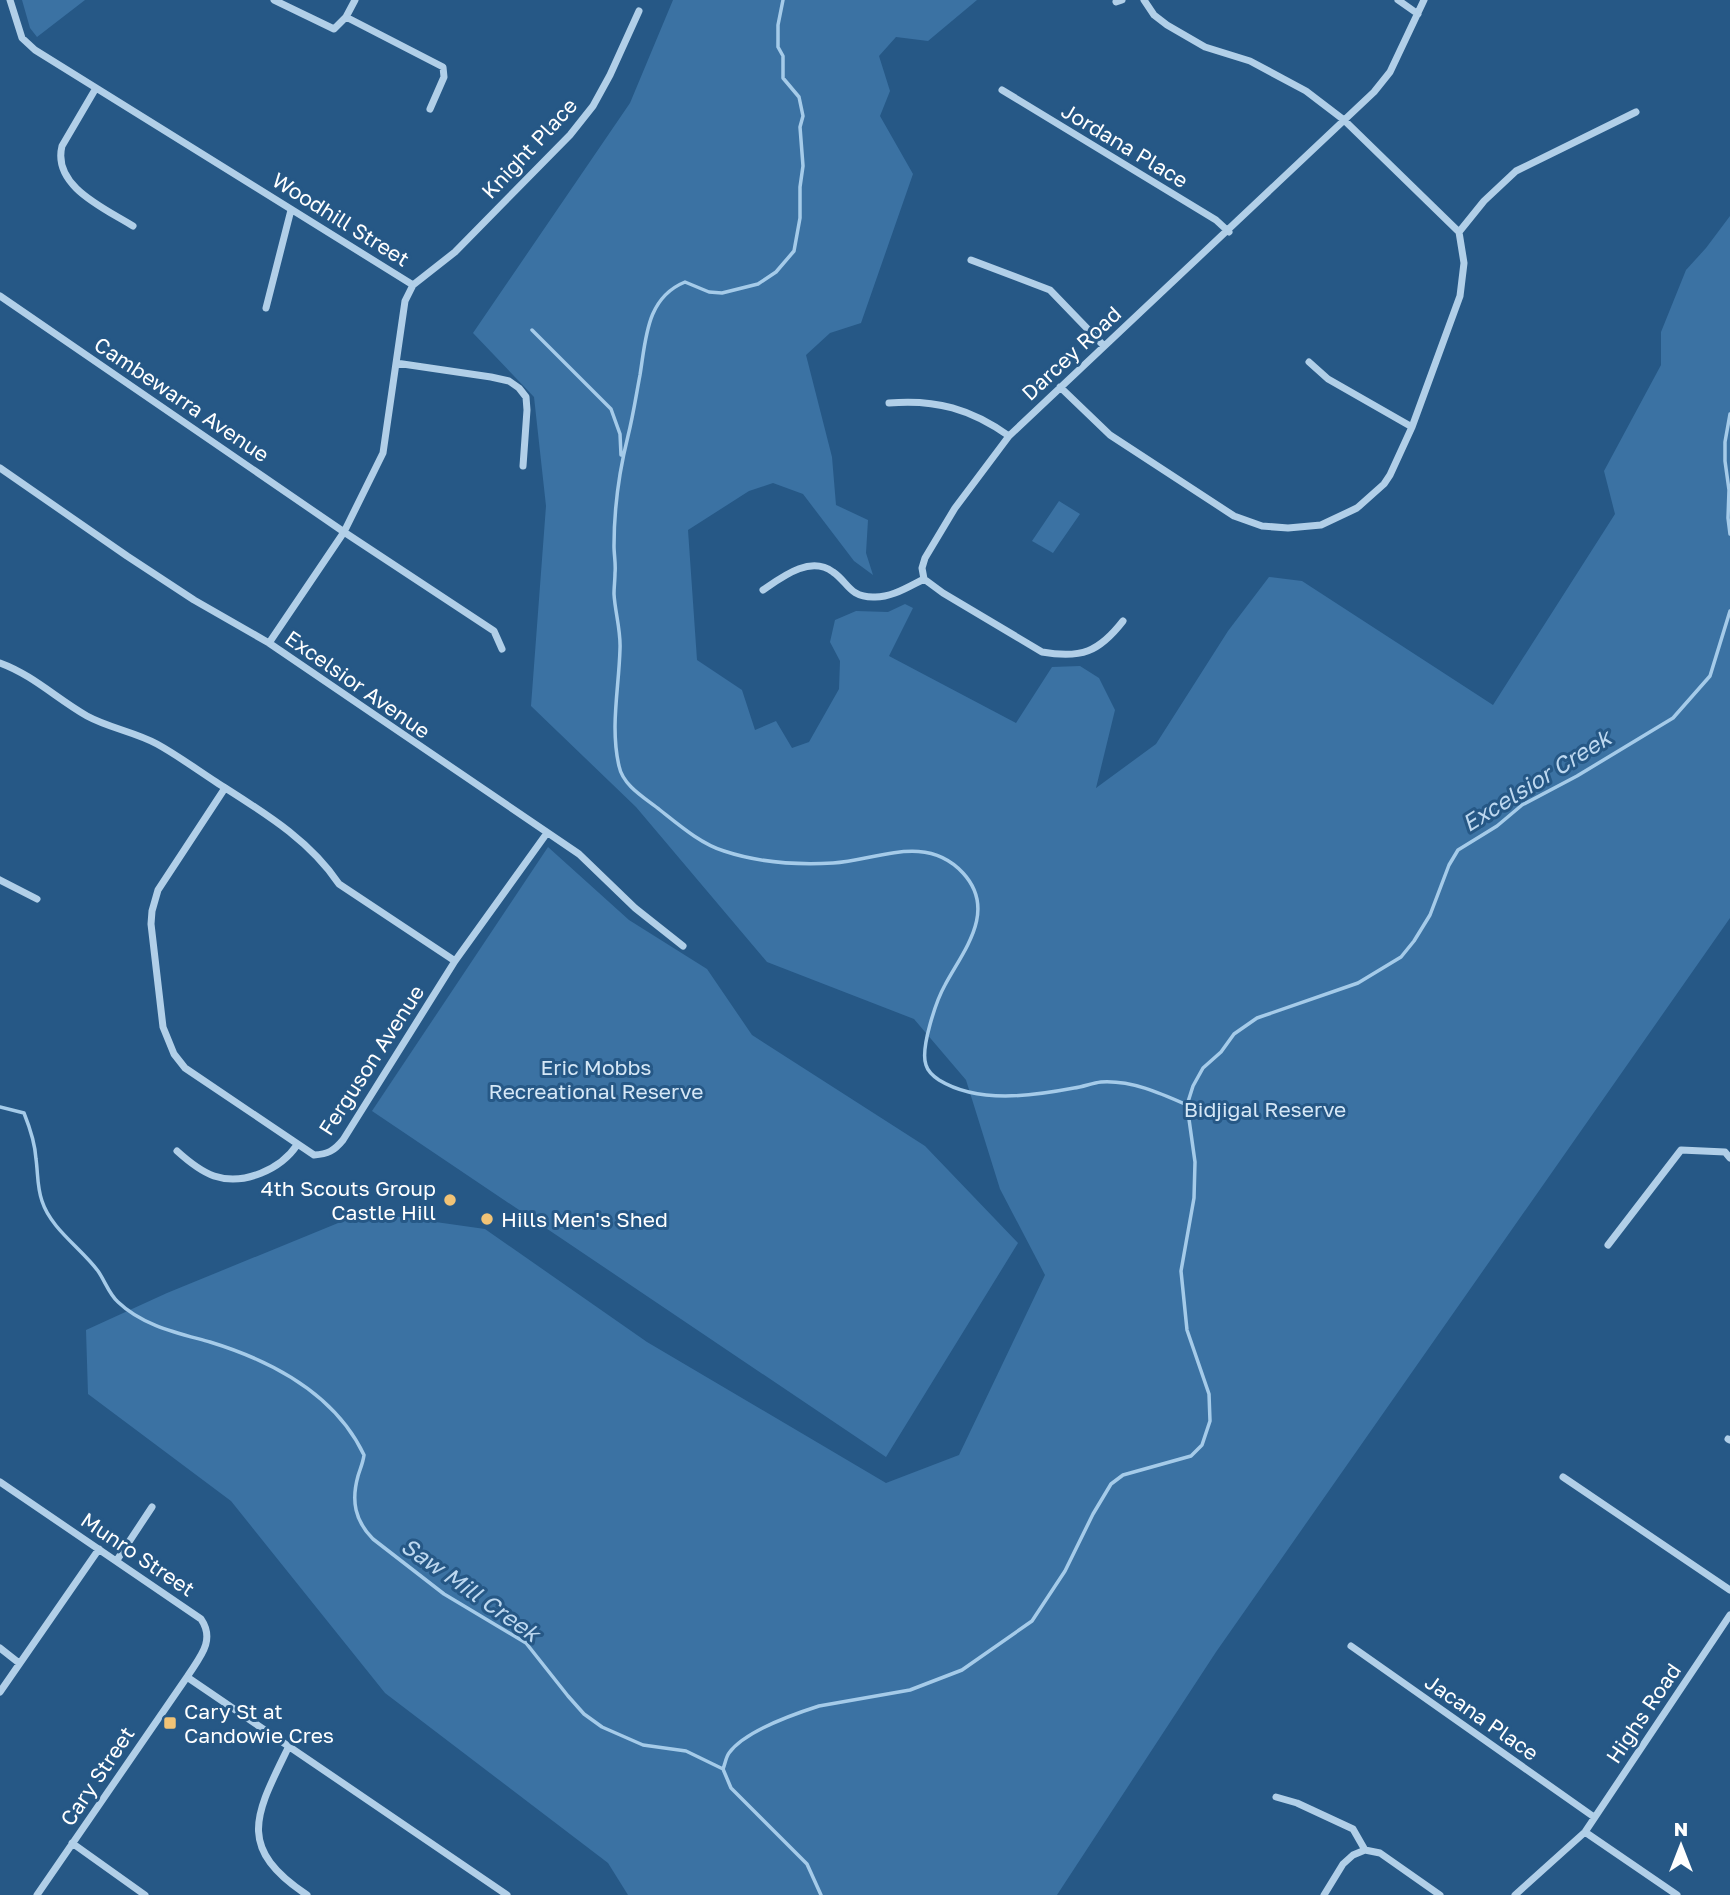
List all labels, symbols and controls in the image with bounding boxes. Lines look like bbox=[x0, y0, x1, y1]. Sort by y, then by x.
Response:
street label: Knight Place bbox=[476, 92, 582, 204]
street label: Jordana Place bbox=[1057, 97, 1193, 193]
street label: Woodhill Street bbox=[268, 166, 414, 272]
street label: Darcey Road bbox=[1016, 300, 1126, 406]
street label: Cambewarra Avenue bbox=[90, 331, 274, 467]
street label: Excelsior Avenue bbox=[280, 624, 436, 744]
water label: Excelsior Creek bbox=[1456, 722, 1617, 837]
street label: Ferguson Avenue bbox=[313, 980, 429, 1140]
park label: Eric Mobbs Recreational Reserve bbox=[489, 1054, 703, 1104]
park label: Bidjigal Reserve bbox=[1184, 1096, 1346, 1122]
place label: 4th Scouts Group Castle Hill bbox=[261, 1175, 436, 1225]
marker: 4th Scouts Group Castle Hill bbox=[442, 1192, 458, 1208]
place label: Hills Men's Shed bbox=[501, 1206, 668, 1232]
marker: Hills Men's Shed bbox=[479, 1211, 495, 1227]
street label: Munro Street bbox=[76, 1506, 200, 1602]
water label: Saw Mill Creek bbox=[396, 1531, 547, 1648]
street label: Highs Road bbox=[1600, 1658, 1686, 1768]
street label: Jacana Place bbox=[1420, 1668, 1544, 1766]
place label: Cary St at Candowie Cres bbox=[184, 1698, 334, 1748]
marker: Cary St at Candowie Cres bbox=[162, 1715, 178, 1731]
street label: Cary Street bbox=[54, 1721, 140, 1831]
north arrow bbox=[1646, 1811, 1716, 1881]
text: N bbox=[1674, 1817, 1688, 1840]

